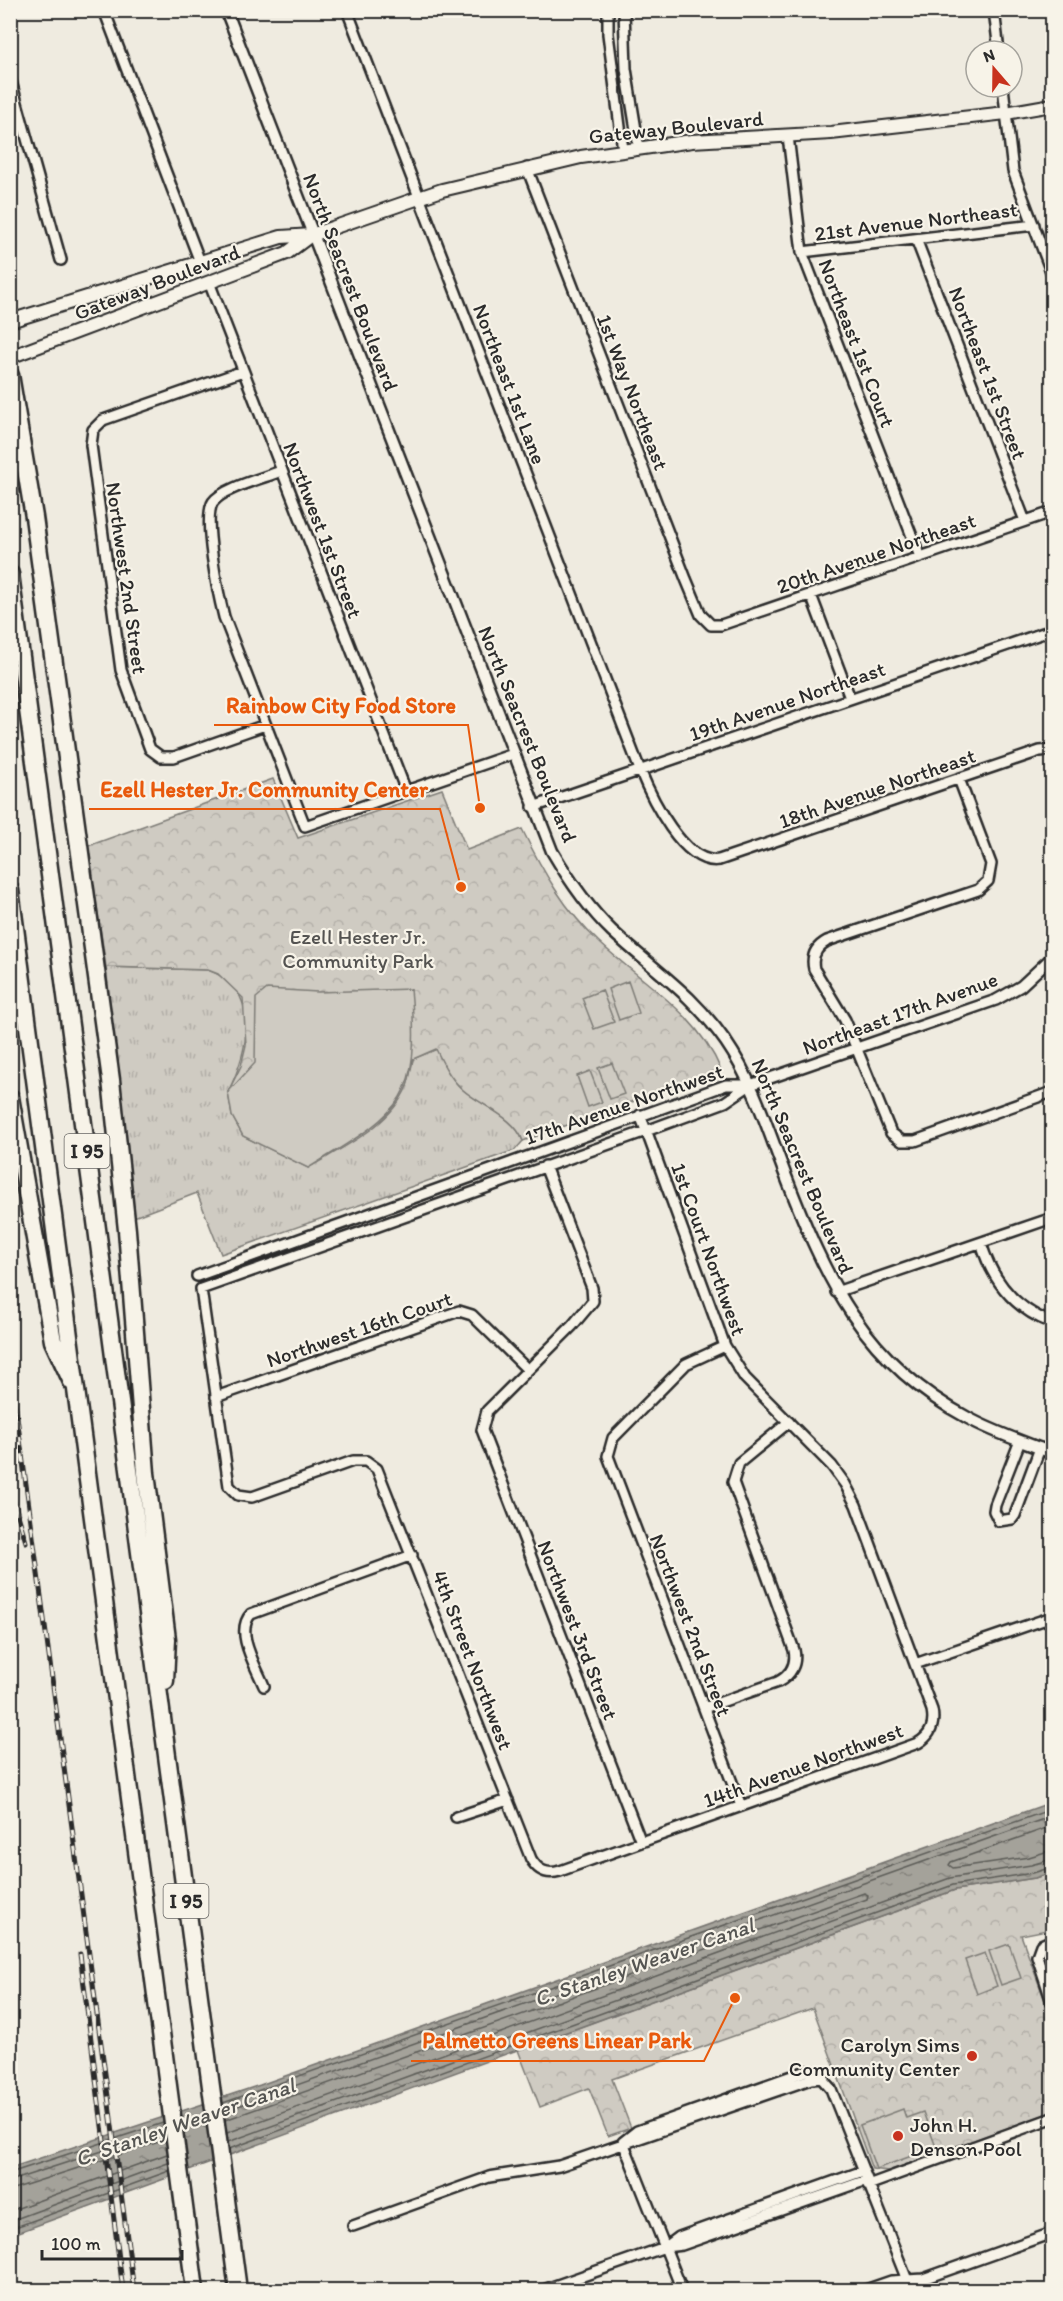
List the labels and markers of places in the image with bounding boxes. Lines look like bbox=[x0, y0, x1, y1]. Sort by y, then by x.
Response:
callout: Rainbow City Food Store bbox=[214, 685, 468, 725]
callout: Ezell Hester Jr. Community Center bbox=[89, 769, 440, 809]
callout: Palmetto Greens Linear Park bbox=[411, 2021, 704, 2061]
place label: Carolyn Sims Community Center bbox=[789, 2032, 960, 2081]
marker: Carolyn Sims Community Center bbox=[965, 2049, 979, 2063]
place label: John H. Denson Pool bbox=[910, 2112, 1022, 2161]
marker: John H. Denson Pool bbox=[891, 2129, 905, 2143]

